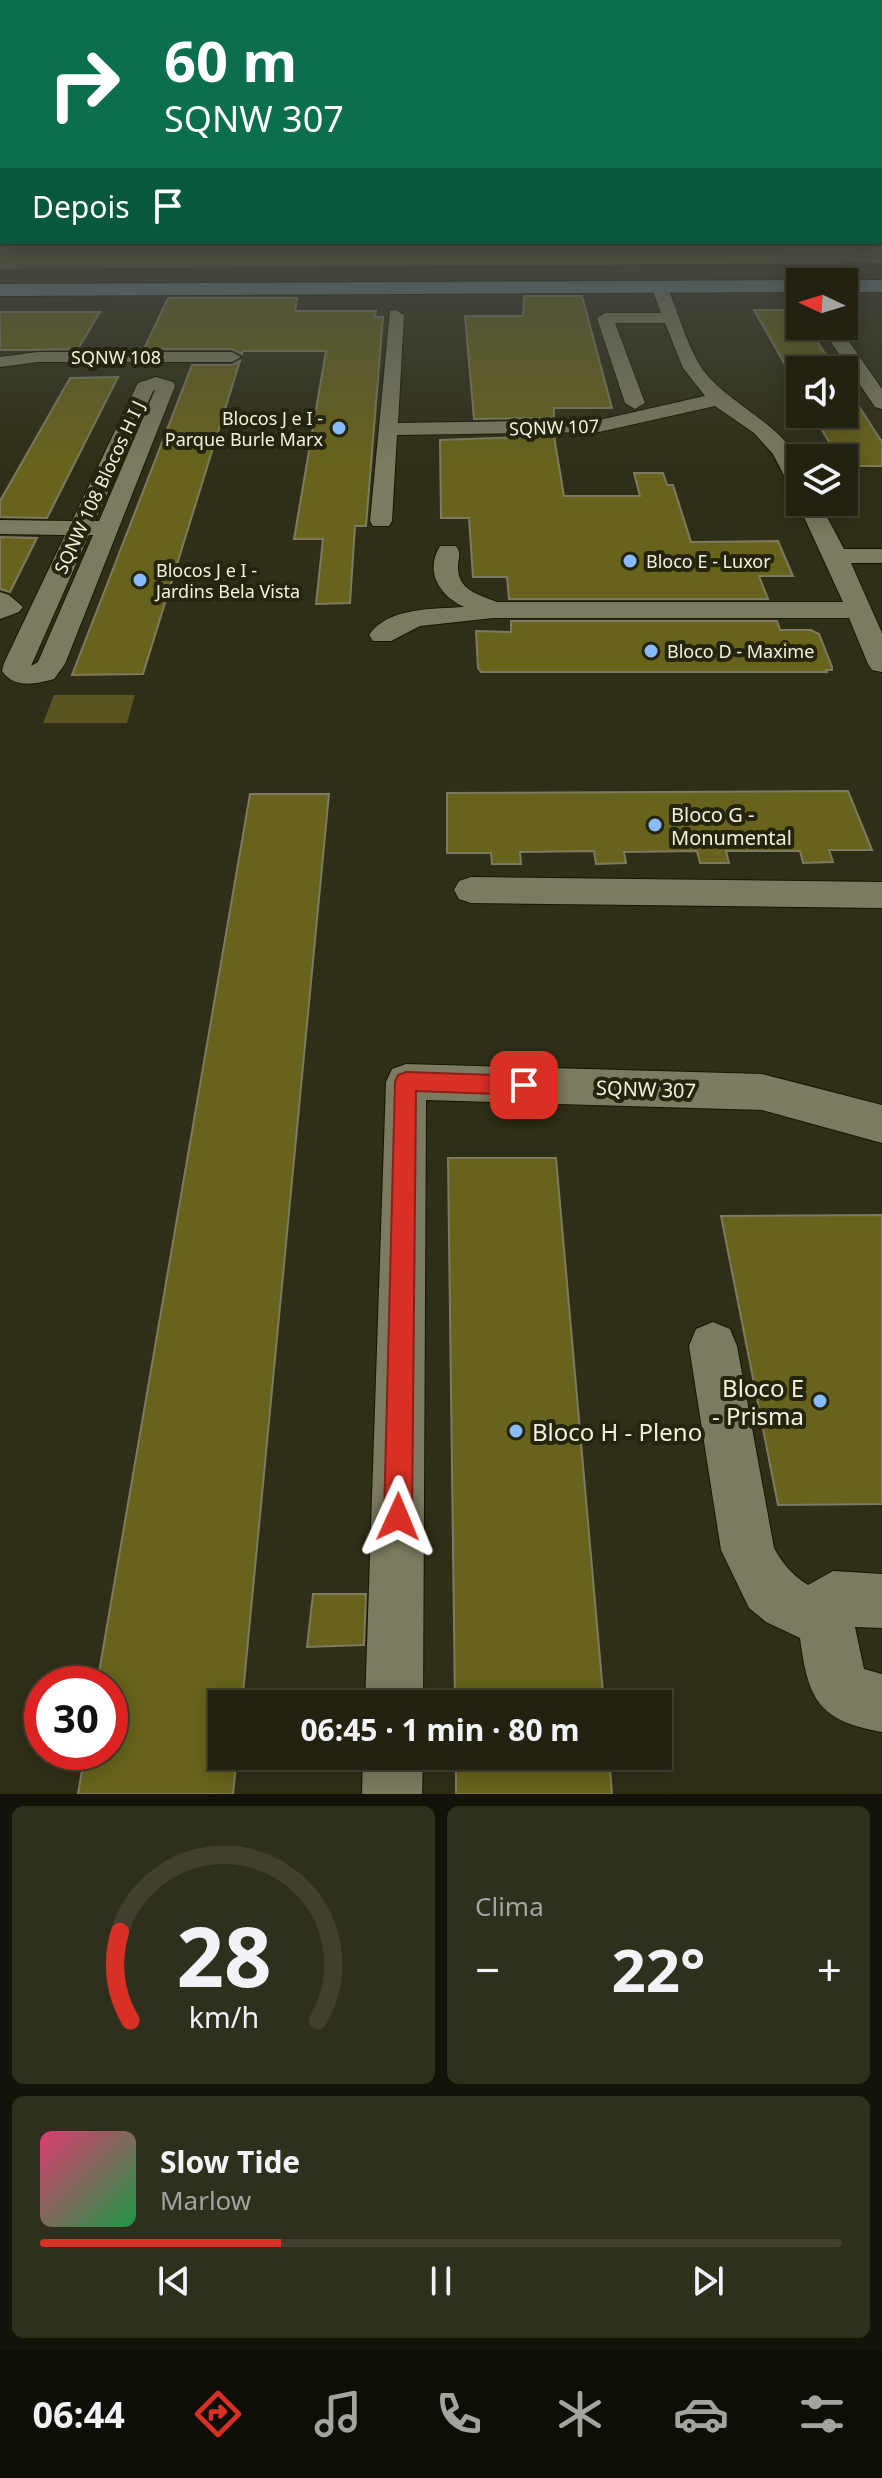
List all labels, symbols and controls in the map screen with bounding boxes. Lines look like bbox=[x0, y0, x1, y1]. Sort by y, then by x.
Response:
text: 60 m bbox=[164, 22, 297, 98]
icon: right bbox=[32, 32, 136, 136]
text: SQNW 307 bbox=[164, 94, 344, 143]
icon: arrive bbox=[146, 184, 190, 228]
text: Depois bbox=[32, 186, 130, 227]
north arrow bbox=[786, 268, 858, 340]
map controls bbox=[786, 268, 858, 516]
street label: SQNW 108 bbox=[71, 345, 161, 369]
button: sound bbox=[786, 356, 858, 428]
street label: SQNW 108 Blocos H I J bbox=[48, 397, 150, 577]
place label: Blocos J e I - Parque Burle Marx bbox=[165, 406, 323, 451]
street label: SQNW 107 bbox=[509, 413, 599, 441]
marker: Blocos J e I - Parque Burle Marx bbox=[330, 419, 348, 437]
button: layers bbox=[786, 444, 858, 516]
place label: Bloco E - Luxor bbox=[646, 549, 771, 573]
marker: Bloco E - Luxor bbox=[621, 552, 639, 570]
place label: Blocos J e I - Jardins Bela Vista bbox=[154, 558, 300, 603]
marker: Blocos J e I - Jardins Bela Vista bbox=[131, 571, 149, 589]
place label: Bloco D - Maxime bbox=[667, 639, 814, 663]
marker: Bloco D - Maxime bbox=[642, 642, 660, 660]
place label: Bloco G - Monumental bbox=[671, 801, 792, 851]
marker: Bloco G - Monumental bbox=[646, 816, 664, 834]
pin bbox=[490, 1051, 558, 1119]
icon: arrive bbox=[502, 1063, 546, 1107]
street label: SQNW 307 bbox=[596, 1074, 696, 1104]
place label: Bloco E - Prisma bbox=[712, 1371, 804, 1432]
marker: Bloco E - Prisma bbox=[811, 1392, 829, 1410]
place label: Bloco H - Pleno bbox=[532, 1415, 702, 1448]
marker: Bloco H - Pleno bbox=[507, 1422, 525, 1440]
position arrow bbox=[356, 1475, 440, 1559]
speed limit sign: 30 bbox=[24, 1666, 128, 1770]
text: 06:45 · 1 min · 80 m bbox=[300, 1709, 580, 1750]
text: Clima bbox=[475, 1888, 544, 1924]
text: 28 bbox=[176, 1898, 271, 2011]
text: 22° bbox=[611, 1928, 706, 2010]
text: − bbox=[475, 1939, 500, 1999]
text: + bbox=[817, 1939, 842, 1999]
text: km/h bbox=[188, 1997, 259, 2036]
text: Slow Tide bbox=[160, 2141, 300, 2182]
text: Marlow bbox=[160, 2182, 251, 2218]
icon: previous bbox=[152, 2259, 196, 2303]
icon: pause bbox=[419, 2259, 463, 2303]
icon: next bbox=[686, 2259, 730, 2303]
icon: directions bbox=[190, 2386, 246, 2442]
icon: music bbox=[310, 2386, 366, 2442]
icon: phone bbox=[431, 2386, 487, 2442]
icon: climate bbox=[552, 2386, 608, 2442]
icon: car bbox=[673, 2386, 729, 2442]
icon: filters bbox=[794, 2386, 850, 2442]
text: 06:44 bbox=[32, 2390, 125, 2439]

